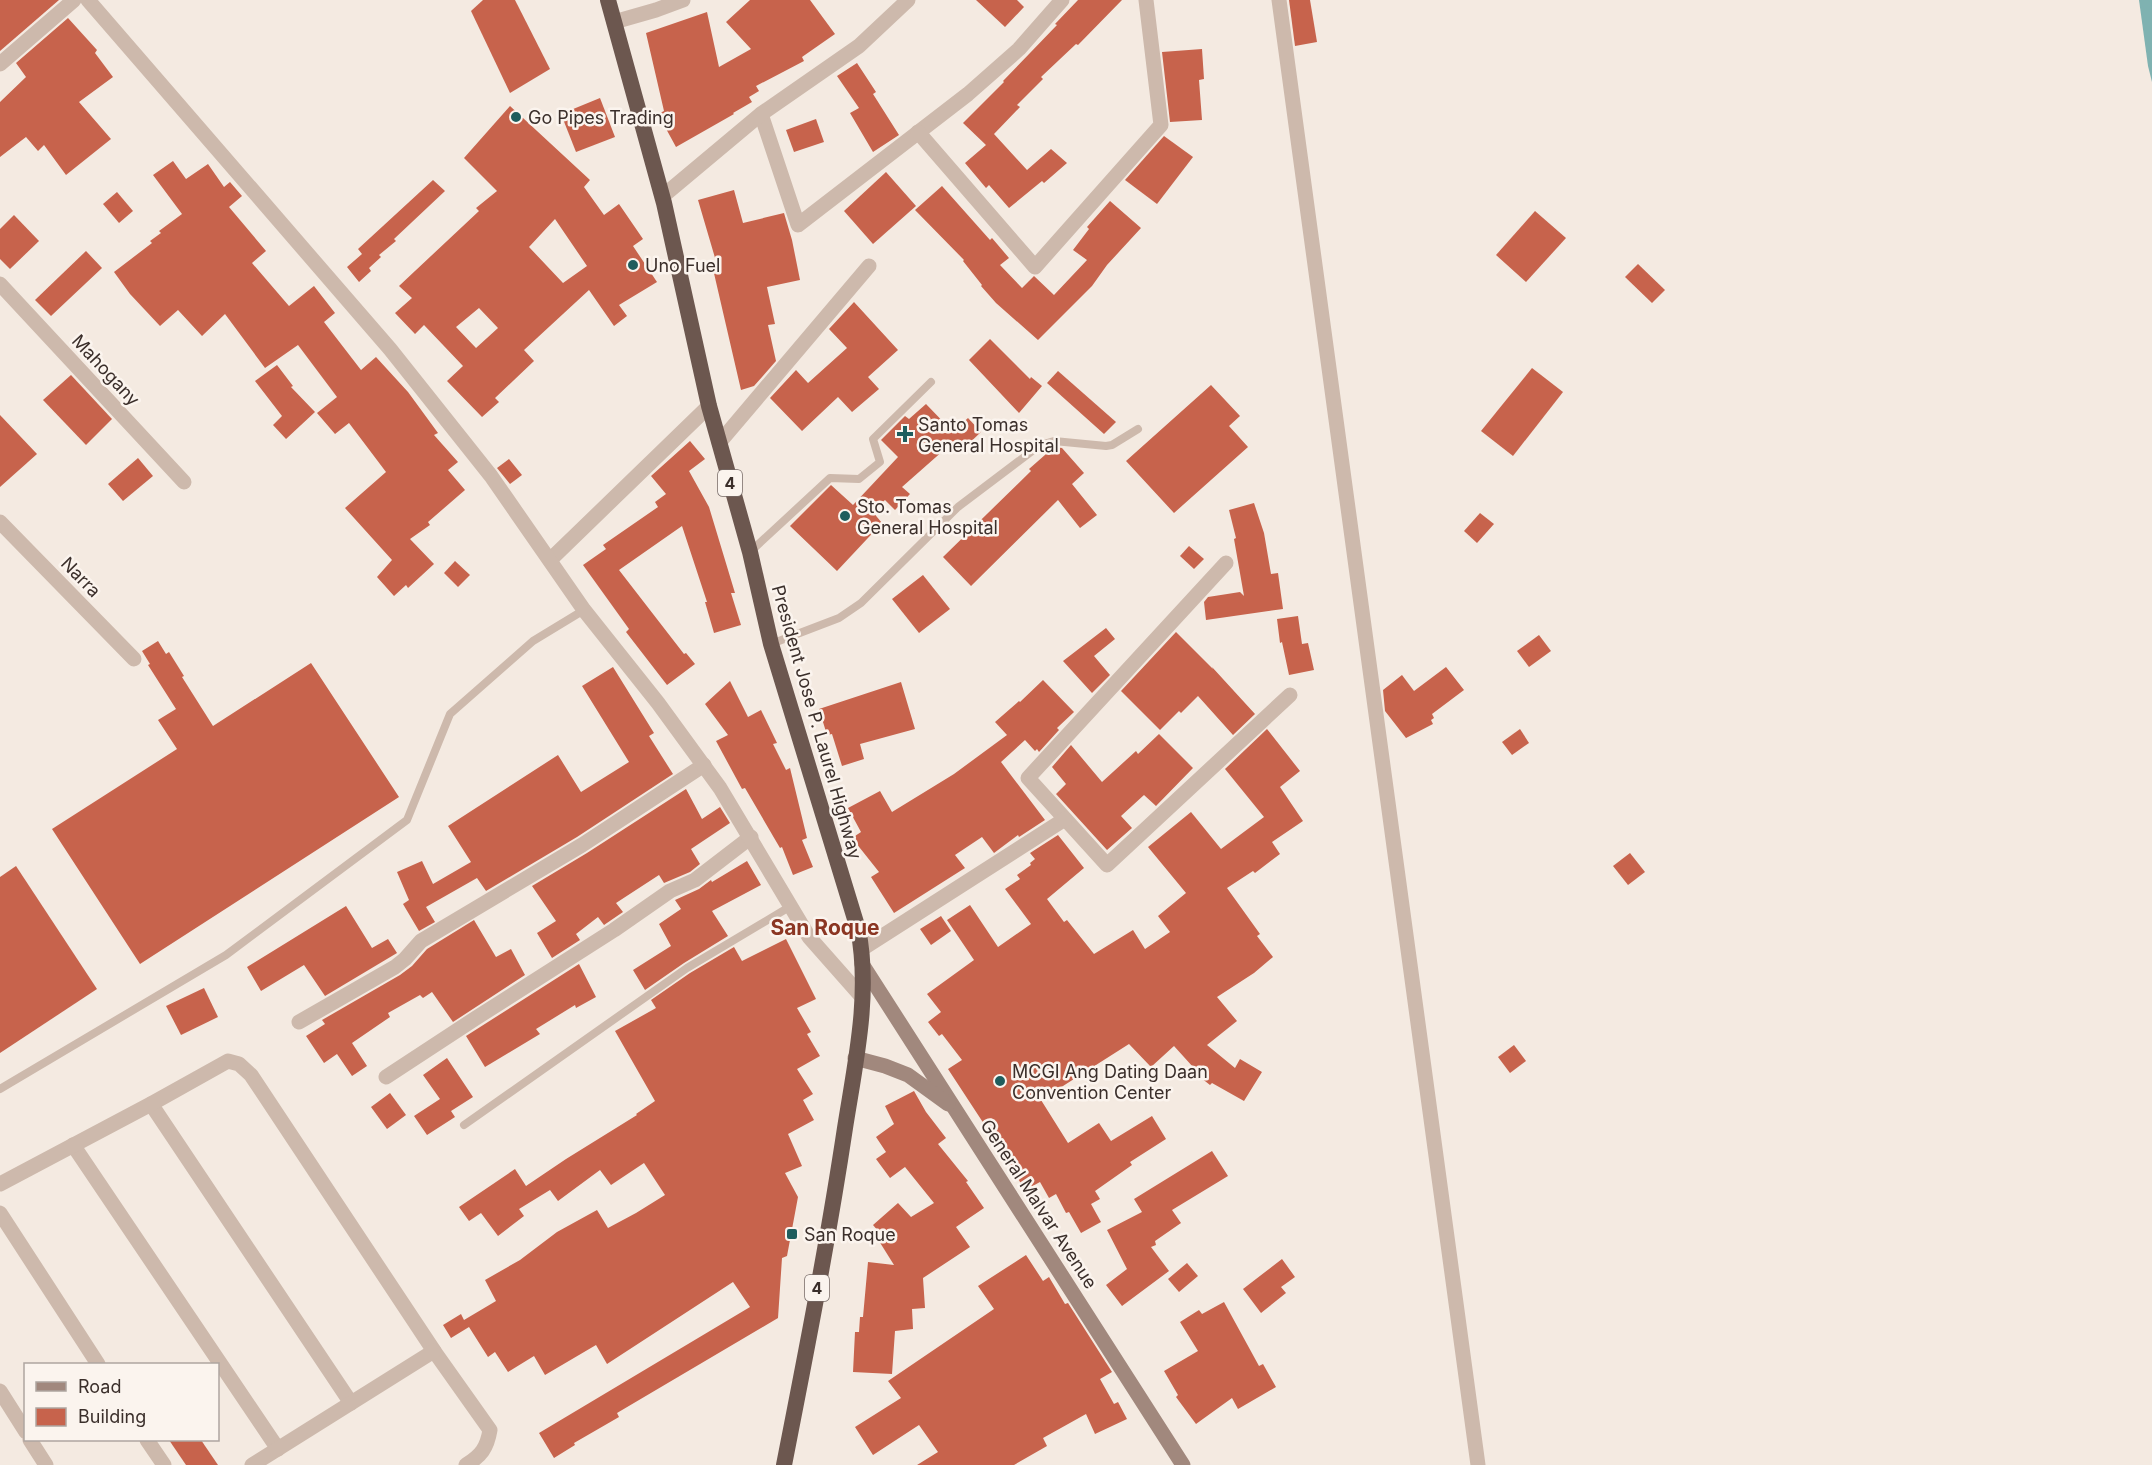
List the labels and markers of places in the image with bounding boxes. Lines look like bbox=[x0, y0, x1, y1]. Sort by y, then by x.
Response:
place label: Go Pipes Trading bbox=[528, 107, 674, 128]
marker: Go Pipes Trading bbox=[509, 110, 523, 124]
place label: Uno Fuel bbox=[645, 255, 720, 276]
marker: Uno Fuel bbox=[626, 258, 640, 272]
place label: Santo Tomas General Hospital bbox=[918, 414, 1059, 456]
marker: Santo Tomas General Hospital bbox=[896, 425, 914, 443]
place label: Sto. Tomas General Hospital bbox=[857, 496, 998, 538]
marker: Sto. Tomas General Hospital bbox=[838, 509, 852, 523]
place label: MCGI Ang Dating Daan Convention Center bbox=[1012, 1061, 1208, 1103]
marker: MCGI Ang Dating Daan Convention Center bbox=[993, 1074, 1007, 1088]
place label: San Roque bbox=[804, 1224, 896, 1245]
marker: San Roque bbox=[785, 1227, 799, 1241]

